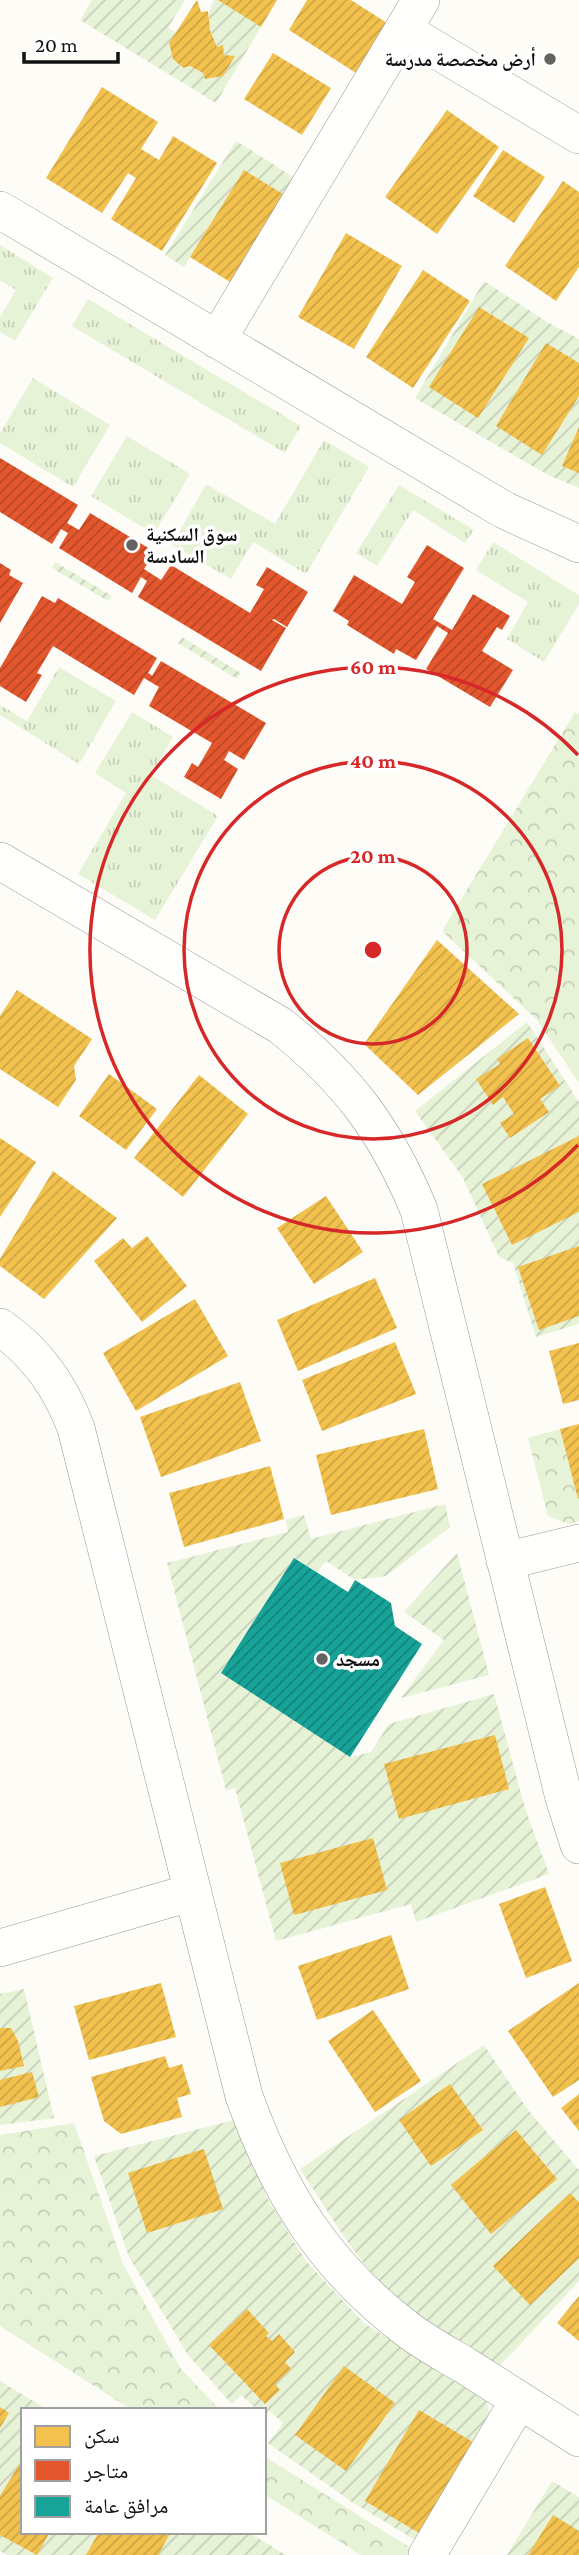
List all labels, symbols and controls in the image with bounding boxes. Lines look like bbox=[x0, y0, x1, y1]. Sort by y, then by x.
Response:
scale bar bbox=[24, 21, 119, 65]
text: 20 m bbox=[35, 33, 78, 57]
place label: أرض مخصصة مدرسة bbox=[385, 47, 536, 71]
marker: أرض مخصصة مدرسة bbox=[542, 51, 558, 67]
place label: سوق السكنية السادسة bbox=[146, 524, 238, 567]
marker: سوق السكنية السادسة bbox=[124, 537, 140, 553]
text: 60 m bbox=[350, 655, 396, 679]
text: 40 m bbox=[350, 749, 396, 773]
text: 20 m bbox=[350, 844, 396, 868]
centre of rings bbox=[361, 938, 385, 962]
place label: مسجد bbox=[336, 1649, 380, 1670]
marker: مسجد bbox=[314, 1651, 330, 1667]
legend bbox=[21, 2408, 266, 2534]
text: سكن bbox=[84, 2424, 120, 2449]
text: متاجر bbox=[83, 2459, 128, 2483]
text: مرافق عامة bbox=[84, 2494, 168, 2519]

